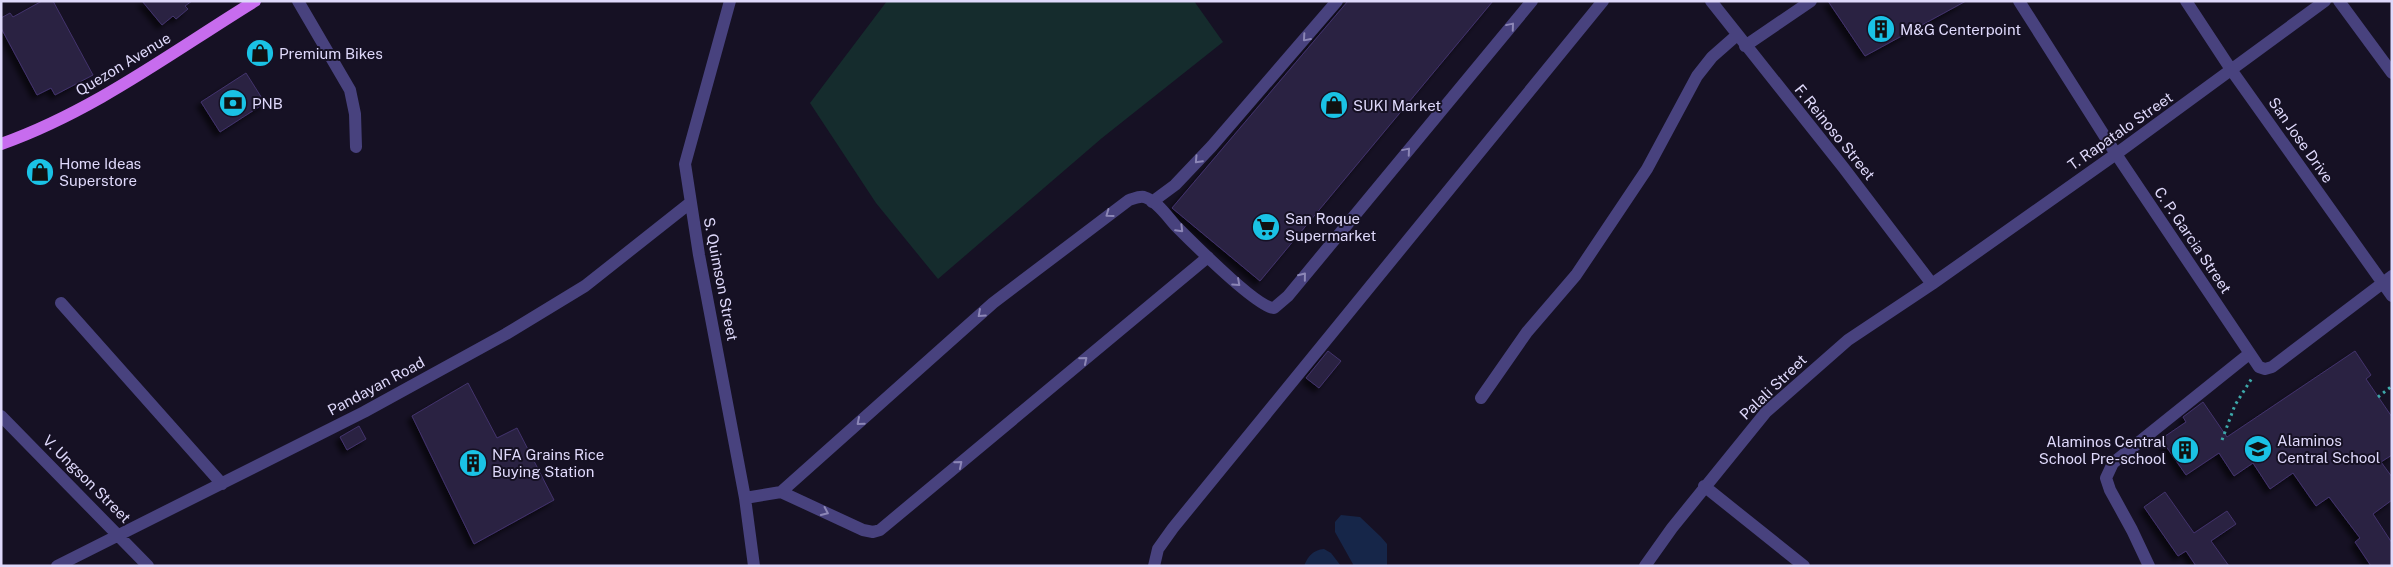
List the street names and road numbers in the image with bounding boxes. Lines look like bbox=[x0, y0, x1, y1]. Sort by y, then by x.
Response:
street label: Quezon Avenue bbox=[72, 29, 174, 99]
street label: F. Reinoso Street bbox=[1791, 81, 1879, 183]
street label: T. Rapatalo Street bbox=[2064, 88, 2176, 174]
street label: San Jose Drive bbox=[2265, 94, 2337, 186]
street label: C. P. Garcia Street bbox=[2151, 184, 2235, 297]
street label: S. Quimson Street bbox=[701, 216, 741, 342]
street label: Palali Street bbox=[1736, 351, 1810, 423]
street label: Pandayan Road bbox=[325, 353, 427, 419]
street label: V. Ungson Street bbox=[40, 432, 134, 526]

